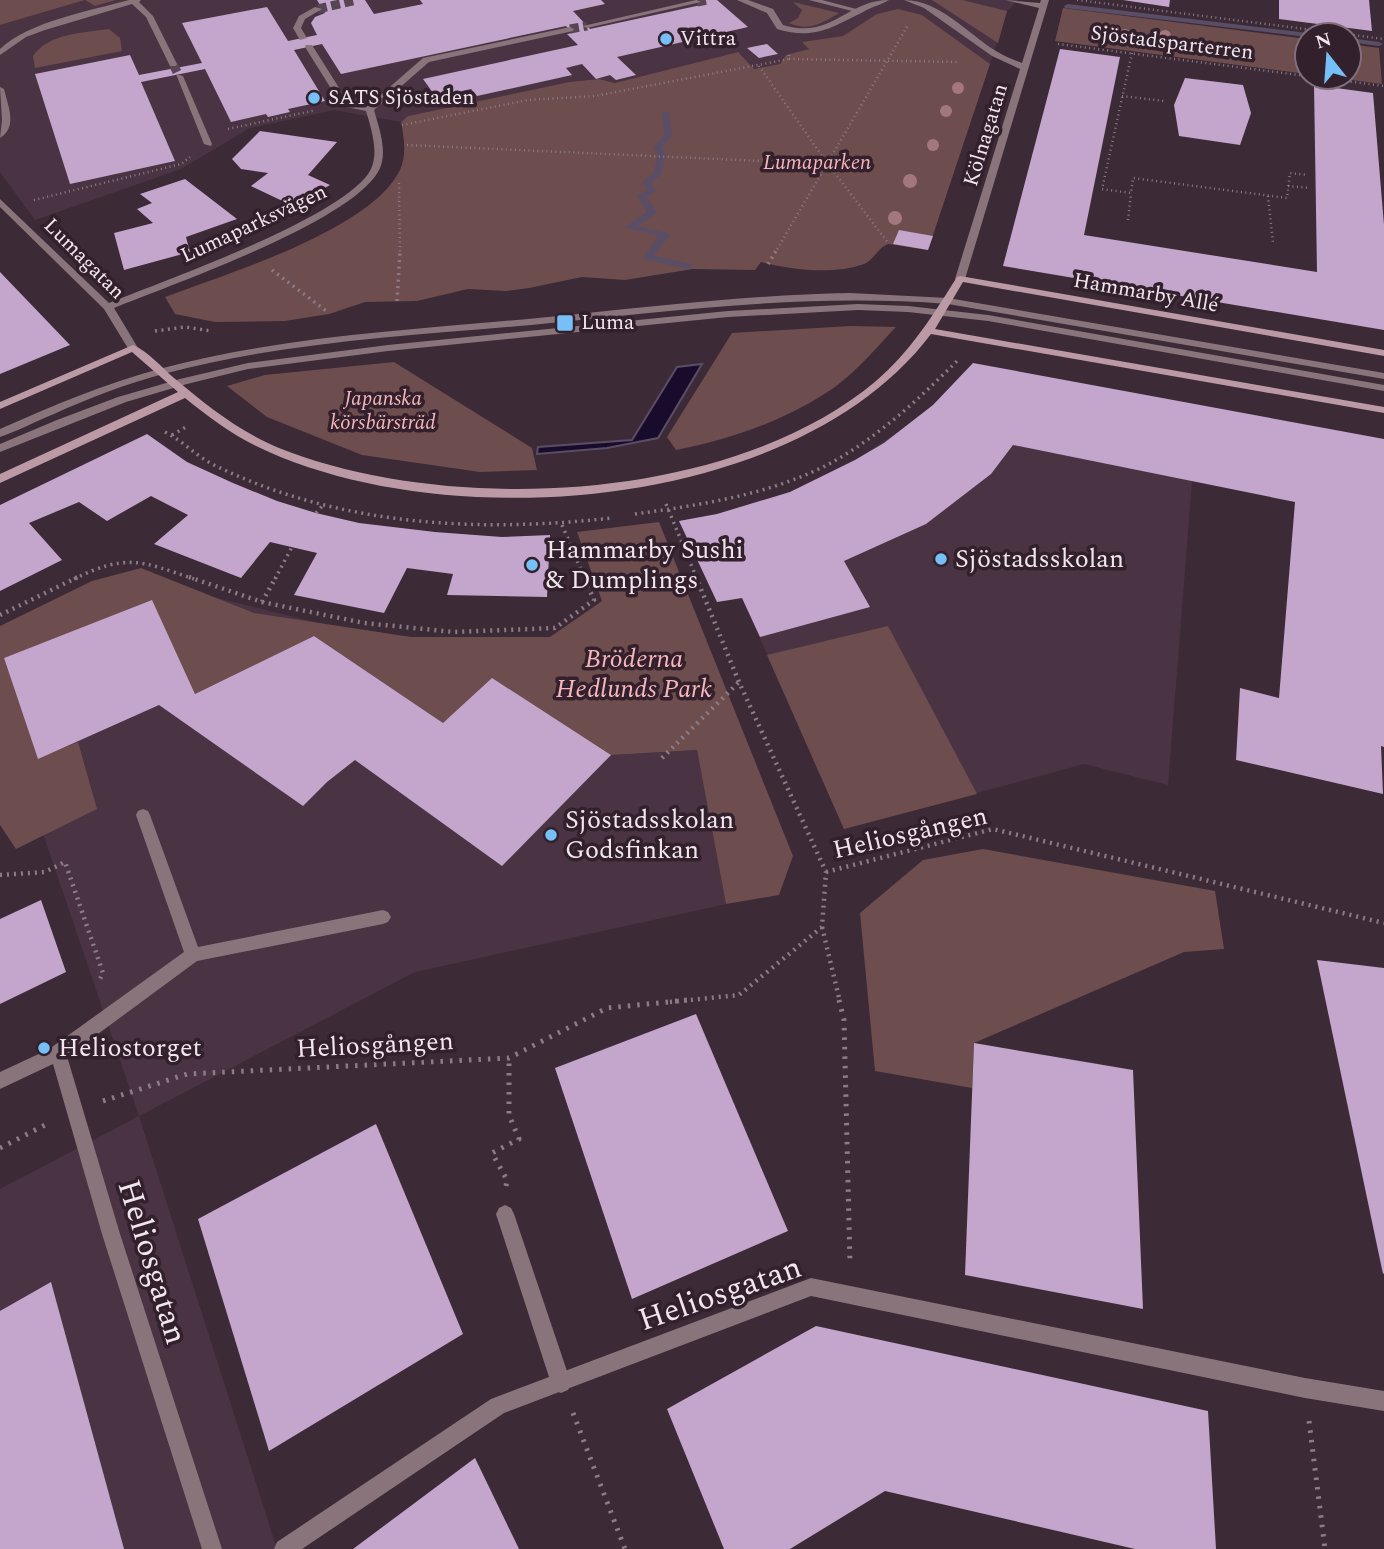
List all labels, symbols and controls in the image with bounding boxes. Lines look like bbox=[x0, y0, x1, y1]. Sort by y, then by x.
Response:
street label: Sjöstadsparterren bbox=[1089, 17, 1255, 69]
north arrow bbox=[1293, 21, 1363, 91]
place label: Vittra bbox=[680, 23, 737, 55]
text: N bbox=[1312, 25, 1335, 57]
marker: Vittra bbox=[658, 31, 674, 47]
street label: Kölnagatan bbox=[955, 80, 1017, 190]
place label: SATS Sjöstaden bbox=[328, 82, 474, 114]
marker: SATS Sjöstaden bbox=[306, 90, 322, 106]
park label: Lumaparken bbox=[763, 147, 871, 179]
street label: Lumaparksvägen bbox=[176, 176, 332, 272]
street label: Lumagatan bbox=[36, 211, 132, 307]
street label: Hammarby Allé bbox=[1071, 264, 1221, 322]
place label: Luma bbox=[581, 307, 635, 339]
marker: Luma bbox=[555, 313, 575, 333]
park label: Japanska körsbärsträd bbox=[330, 383, 436, 439]
place label: Hammarby Sushi & Dumplings bbox=[546, 530, 744, 600]
place label: Sjöstadsskolan bbox=[955, 539, 1124, 579]
marker: Sjöstadsskolan bbox=[933, 551, 949, 567]
marker: Hammarby Sushi & Dumplings bbox=[524, 557, 540, 573]
park label: Bröderna Hedlunds Park bbox=[556, 639, 712, 709]
street label: Heliosgången bbox=[829, 796, 991, 870]
place label: Sjöstadsskolan Godsfinkan bbox=[565, 800, 734, 870]
marker: Sjöstadsskolan Godsfinkan bbox=[543, 827, 559, 843]
street label: Heliosgången bbox=[295, 1021, 455, 1069]
place label: Heliostorget bbox=[58, 1028, 202, 1068]
marker: Heliostorget bbox=[36, 1040, 52, 1056]
street label: Heliosgatan bbox=[104, 1174, 200, 1350]
street label: Heliosgatan bbox=[632, 1243, 808, 1345]

